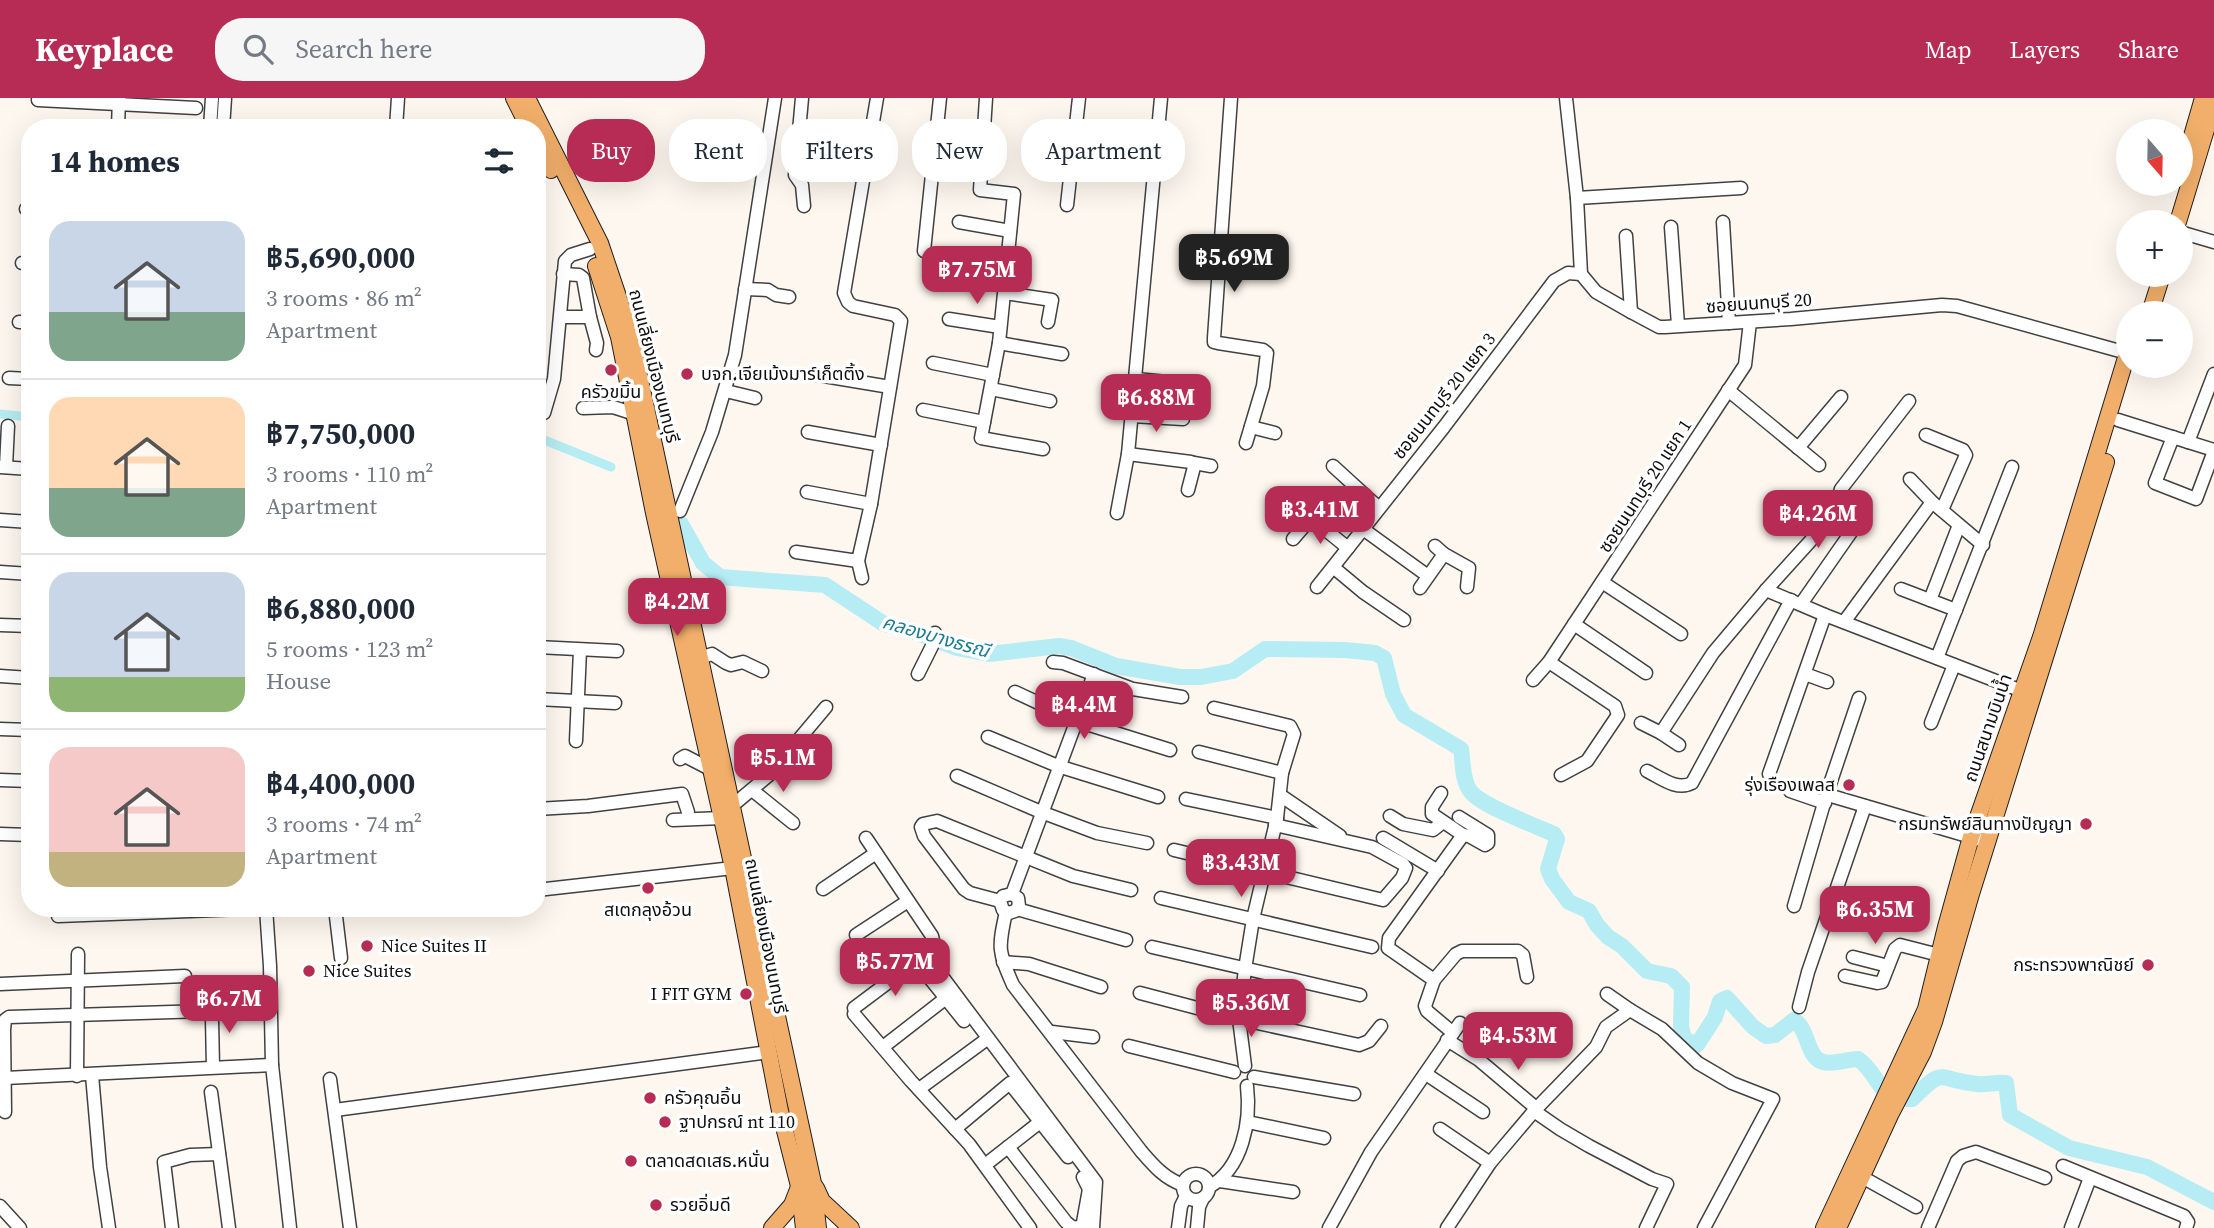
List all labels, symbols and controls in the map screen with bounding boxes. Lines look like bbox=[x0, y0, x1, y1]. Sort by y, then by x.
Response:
search box bbox=[215, 18, 705, 81]
text: Keyplace bbox=[35, 27, 173, 72]
icon: search bbox=[239, 30, 277, 68]
text: Search here bbox=[295, 31, 433, 67]
text: Map bbox=[1925, 33, 1972, 66]
text: Layers bbox=[2010, 33, 2080, 66]
text: Share bbox=[2118, 33, 2179, 66]
chip: Buy bbox=[567, 119, 655, 182]
chip: Rent bbox=[669, 119, 767, 182]
chip: Filters bbox=[781, 119, 898, 182]
chip: New bbox=[912, 119, 1007, 182]
chip: Apartment bbox=[1021, 119, 1185, 182]
north arrow bbox=[2116, 119, 2193, 196]
map controls bbox=[2116, 119, 2193, 378]
text: 14 homes bbox=[49, 141, 180, 182]
icon: filters bbox=[480, 142, 518, 180]
button: + bbox=[2116, 210, 2193, 287]
pin: ฿5.69M bbox=[1177, 234, 1291, 294]
text: ฿5,690,000 bbox=[266, 237, 415, 278]
text: ฿5.69M bbox=[1195, 241, 1273, 273]
pin: ฿7.75M bbox=[920, 246, 1034, 306]
icon: home bbox=[105, 249, 189, 333]
text: ฿7.75M bbox=[938, 253, 1016, 285]
text: 3 rooms · 86 m² bbox=[266, 282, 422, 314]
street label: ถนนเลี่ยงเมืองนนทบุรี bbox=[623, 286, 686, 446]
street label: ซอยนนทบุรี 20 bbox=[1705, 286, 1813, 319]
button: − bbox=[2116, 301, 2193, 378]
text: Apartment bbox=[266, 314, 377, 346]
street label: ซอยนนทบุรี 20 แยก 3 bbox=[1386, 327, 1501, 464]
place label: บจก.เจียเม้งมาร์เก็ตติ้ง bbox=[701, 361, 865, 386]
marker: ครัวขมิ้น bbox=[603, 362, 619, 378]
marker: บจก.เจียเม้งมาร์เก็ตติ้ง bbox=[679, 366, 695, 382]
pin: ฿6.88M bbox=[1099, 374, 1213, 434]
place label: ครัวขมิ้น bbox=[581, 379, 641, 404]
text: ฿6.88M bbox=[1117, 381, 1195, 413]
text: ฿7,750,000 bbox=[266, 413, 415, 454]
street label: ซอยนนทบุรี 20 แยก 1 bbox=[1592, 414, 1697, 557]
icon: home bbox=[105, 425, 189, 509]
text: 3 rooms · 110 m² bbox=[266, 458, 433, 490]
pin: ฿3.41M bbox=[1263, 486, 1377, 546]
text: Apartment bbox=[266, 490, 377, 522]
pin: ฿4.26M bbox=[1761, 490, 1875, 550]
text: ฿3.41M bbox=[1281, 493, 1359, 525]
text: ฿4.26M bbox=[1779, 497, 1857, 529]
pin: ฿4.2M bbox=[628, 578, 726, 638]
text: ฿4.2M bbox=[644, 585, 710, 617]
text: ฿6,880,000 bbox=[266, 588, 415, 629]
icon: home bbox=[105, 600, 189, 684]
water label: คลองบางธรณี bbox=[880, 608, 995, 664]
text: 5 rooms · 123 m² bbox=[266, 633, 433, 665]
text: House bbox=[266, 665, 331, 697]
street label: ถนนสนามบินน้ำ bbox=[1957, 670, 2018, 785]
pin: ฿4.4M bbox=[1035, 682, 1133, 741]
text: ฿4.4M bbox=[1051, 688, 1117, 720]
pin: ฿5.1M bbox=[734, 734, 832, 794]
text: ฿5.1M bbox=[750, 741, 816, 773]
text: ฿4,400,000 bbox=[266, 763, 415, 804]
place label: รุ่งเรืองเพลส bbox=[1745, 772, 1835, 797]
icon: home bbox=[105, 775, 189, 859]
marker: รุ่งเรืองเพลส bbox=[1841, 777, 1857, 793]
text: 3 rooms · 74 m² bbox=[266, 808, 422, 840]
place label: กรมทรัพย์สินทางปัญญา bbox=[1898, 811, 2072, 836]
marker: กรมทรัพย์สินทางปัญญา bbox=[2078, 816, 2094, 832]
text: Apartment bbox=[266, 840, 377, 872]
pin: ฿3.43M bbox=[1184, 840, 1298, 899]
text: ฿3.43M bbox=[1202, 846, 1280, 878]
street label: ถนนเลี่ยงเมืองนนทบุรี bbox=[739, 856, 794, 1016]
marker: สเตกลุงอ้วน bbox=[640, 880, 656, 896]
pin: ฿6.35M bbox=[1818, 886, 1932, 946]
text: ฿6.35M bbox=[1836, 893, 1914, 925]
place label: สเตกลุงอ้วน bbox=[604, 897, 692, 922]
place label: Nice Suites II bbox=[381, 933, 487, 958]
marker: Nice Suites II bbox=[359, 938, 375, 954]
pin: ฿5.77M bbox=[838, 939, 952, 998]
text: ฿5.77M bbox=[856, 945, 934, 977]
place label: กระทรวงพาณิชย์ bbox=[2013, 952, 2134, 977]
marker: กระทรวงพาณิชย์ bbox=[2140, 957, 2156, 973]
place label: Nice Suites bbox=[323, 958, 412, 983]
marker: Nice Suites bbox=[301, 963, 317, 979]
pin: ฿6.7M bbox=[180, 976, 278, 1035]
pin: ฿5.36M bbox=[1194, 979, 1308, 1039]
place label: I FIT GYM bbox=[650, 981, 732, 1006]
text: ฿6.7M bbox=[196, 982, 262, 1014]
marker: I FIT GYM bbox=[738, 986, 754, 1002]
text: ฿5.36M bbox=[1212, 986, 1290, 1018]
pin: ฿4.53M bbox=[1461, 1012, 1575, 1072]
text: ฿4.53M bbox=[1479, 1019, 1557, 1051]
place label: ครัวคุณอิ้น bbox=[664, 1085, 741, 1110]
marker: ครัวคุณอิ้น bbox=[642, 1090, 658, 1106]
place label: ฐาปกรณ์ nt 110 bbox=[679, 1109, 795, 1134]
marker: ฐาปกรณ์ nt 110 bbox=[657, 1114, 673, 1130]
place label: ตลาดสดเสธ.หนั่น bbox=[645, 1148, 770, 1173]
marker: ตลาดสดเสธ.หนั่น bbox=[623, 1153, 639, 1169]
place label: รวยอิ่มดี bbox=[670, 1192, 731, 1217]
marker: รวยอิ่มดี bbox=[648, 1197, 664, 1213]

